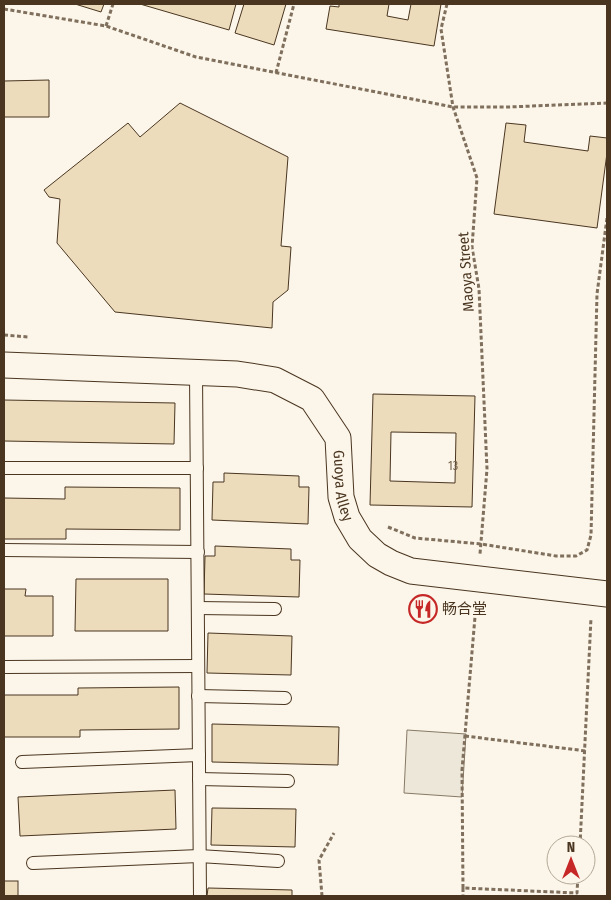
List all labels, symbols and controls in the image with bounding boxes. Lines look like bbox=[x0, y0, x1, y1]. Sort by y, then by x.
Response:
street label: Maoya Street bbox=[454, 231, 478, 313]
street label: Guoya Alley bbox=[330, 450, 357, 525]
house number: 13 bbox=[448, 459, 458, 473]
restaurant icon: 畅合堂 bbox=[408, 594, 438, 624]
place label: 畅合堂 bbox=[442, 600, 487, 618]
north arrow bbox=[546, 835, 596, 885]
text: N bbox=[567, 839, 575, 856]

